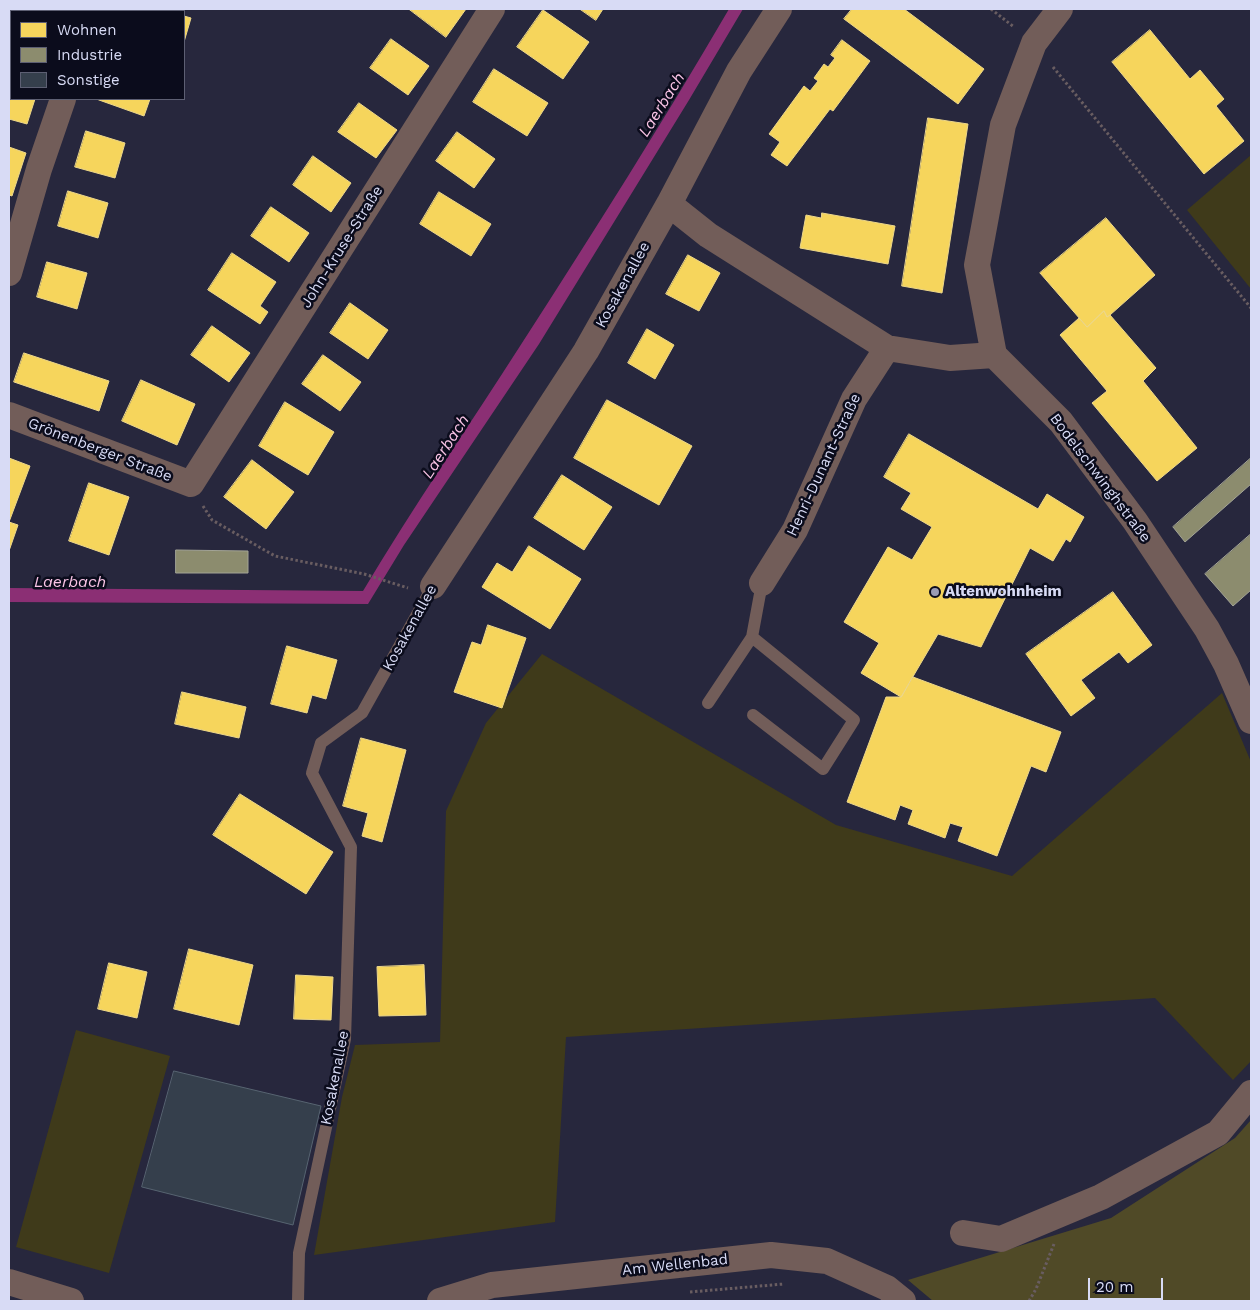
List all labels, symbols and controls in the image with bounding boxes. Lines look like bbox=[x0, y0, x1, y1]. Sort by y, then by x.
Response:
legend bbox=[10, 10, 185, 100]
text: Wohnen bbox=[57, 21, 116, 39]
text: Industrie bbox=[57, 46, 122, 64]
water label: Laerbach bbox=[635, 69, 689, 141]
text: Sonstige bbox=[57, 71, 120, 89]
street label: John-Kruse-Straße bbox=[297, 183, 387, 311]
street label: Kosakenallee bbox=[592, 239, 654, 331]
street label: Henri-Dunant-Straße bbox=[783, 391, 865, 539]
street label: Bodelschwinghstraße bbox=[1046, 410, 1154, 546]
water label: Laerbach bbox=[418, 411, 474, 483]
street label: Grönenberger Straße bbox=[25, 414, 175, 486]
water label: Laerbach bbox=[34, 572, 106, 592]
street label: Kosakenallee bbox=[379, 582, 441, 674]
place label: Altenwohnheim bbox=[945, 583, 1062, 601]
marker: Altenwohnheim bbox=[929, 586, 941, 598]
street label: Kosakenallee bbox=[317, 1029, 353, 1127]
street label: Am Wellenbad bbox=[621, 1250, 729, 1280]
scale bar bbox=[1090, 1268, 1165, 1300]
text: 20 m bbox=[1096, 1278, 1134, 1296]

